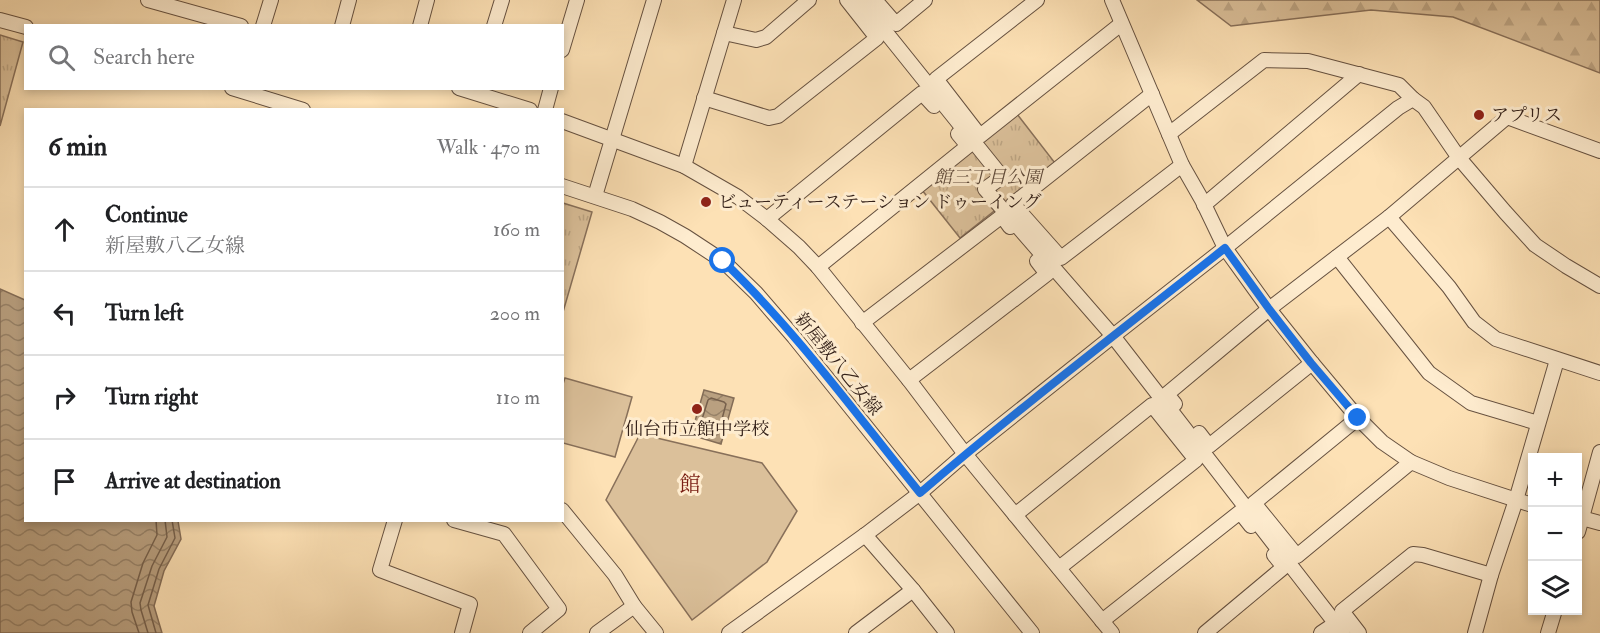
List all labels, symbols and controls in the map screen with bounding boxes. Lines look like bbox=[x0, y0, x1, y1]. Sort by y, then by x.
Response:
search box bbox=[24, 24, 564, 90]
icon: search bbox=[45, 41, 78, 74]
text: Search here bbox=[93, 43, 195, 71]
place label: アプリス bbox=[1491, 104, 1562, 127]
marker: アプリス bbox=[1472, 108, 1486, 122]
text: 6 min bbox=[48, 131, 107, 163]
text: Walk · 470 m bbox=[437, 135, 540, 160]
park label: 館三丁目公園 bbox=[934, 166, 1045, 189]
place label: ビューティーステーション ドゥーイング bbox=[718, 191, 1042, 214]
marker: ビューティーステーション ドゥーイング bbox=[699, 195, 713, 209]
text: Continue bbox=[105, 201, 188, 229]
icon: ahead bbox=[48, 213, 81, 246]
text: 160 m bbox=[493, 217, 540, 242]
text: 新屋敷八乙女線 bbox=[105, 233, 245, 258]
route start bbox=[709, 247, 735, 273]
icon: left bbox=[48, 297, 81, 330]
text: Turn left bbox=[105, 299, 184, 327]
text: 200 m bbox=[490, 301, 540, 326]
street label: 新屋敷八乙女線 bbox=[789, 308, 887, 420]
icon: right bbox=[48, 381, 81, 414]
text: Turn right bbox=[105, 383, 198, 411]
text: 110 m bbox=[496, 385, 540, 410]
marker: 仙台市立館中学校 bbox=[690, 402, 704, 416]
route end bbox=[1344, 404, 1370, 430]
place label: 仙台市立館中学校 bbox=[625, 418, 769, 441]
map controls bbox=[1528, 453, 1582, 615]
button: + bbox=[1528, 453, 1582, 507]
icon: arrive bbox=[48, 465, 81, 498]
text: Arrive at destination bbox=[105, 467, 281, 495]
district label: 館 bbox=[680, 471, 701, 498]
button: − bbox=[1528, 507, 1582, 561]
button: layers bbox=[1528, 561, 1582, 615]

